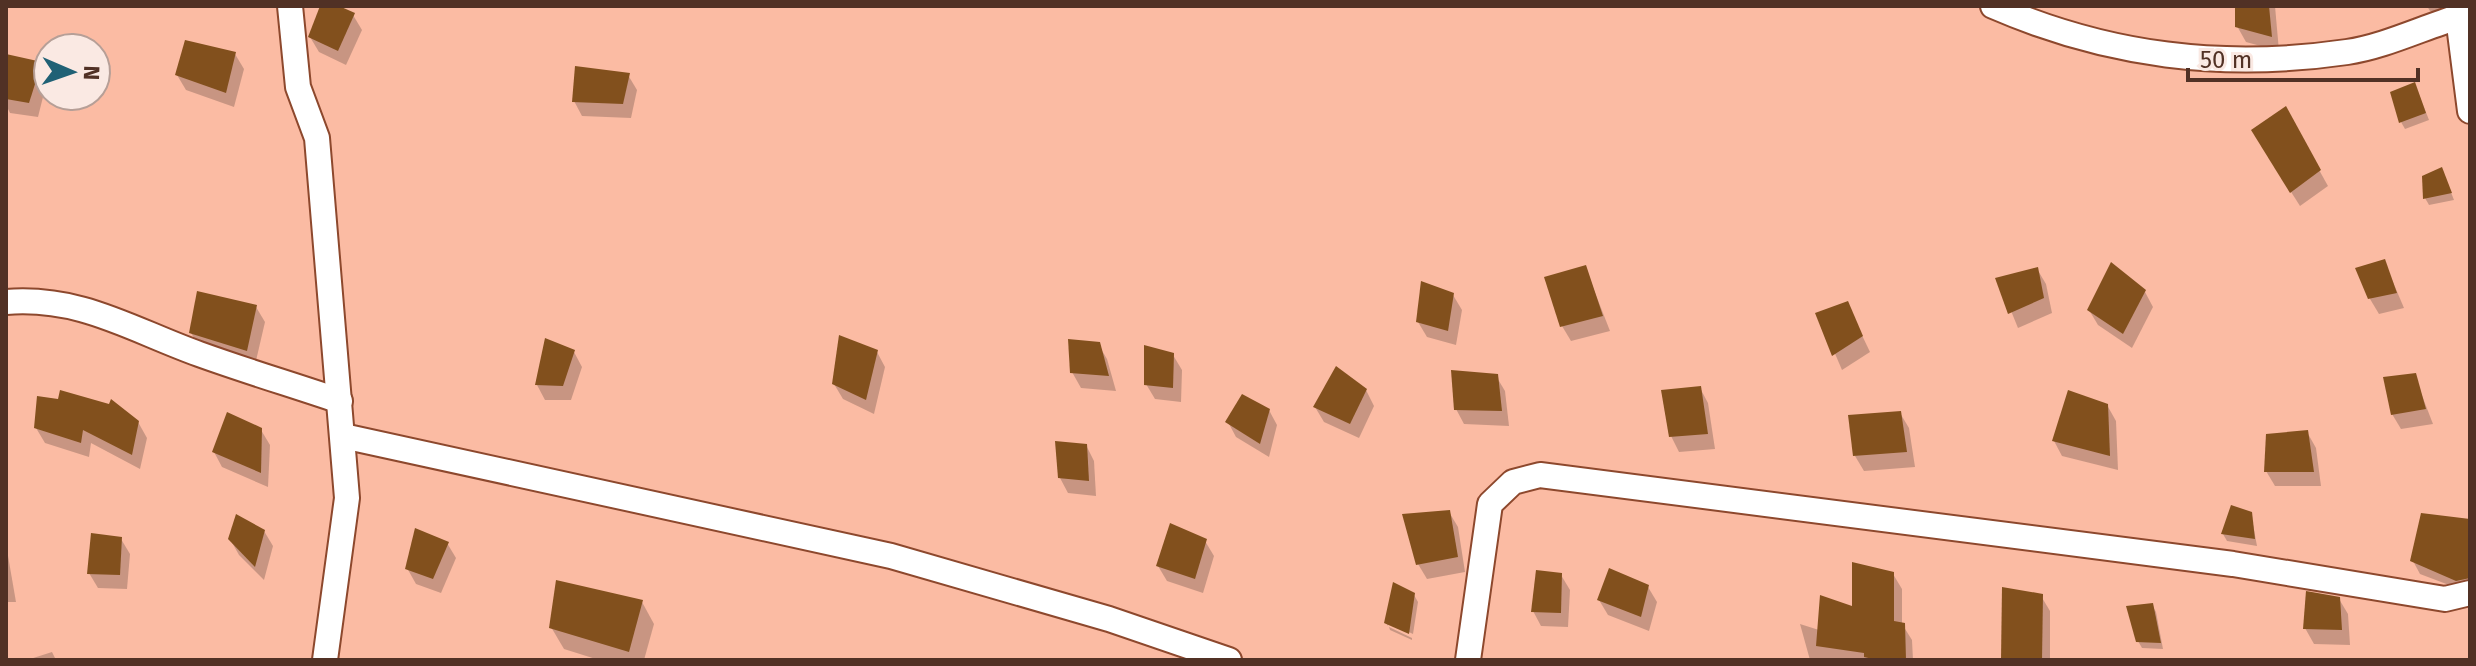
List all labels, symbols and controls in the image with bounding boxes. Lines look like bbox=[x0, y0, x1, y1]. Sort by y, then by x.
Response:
north arrow bbox=[32, 32, 112, 112]
scale bar bbox=[2188, 32, 2418, 82]
text: 50 m bbox=[2200, 46, 2252, 74]
text: N bbox=[78, 65, 105, 80]

